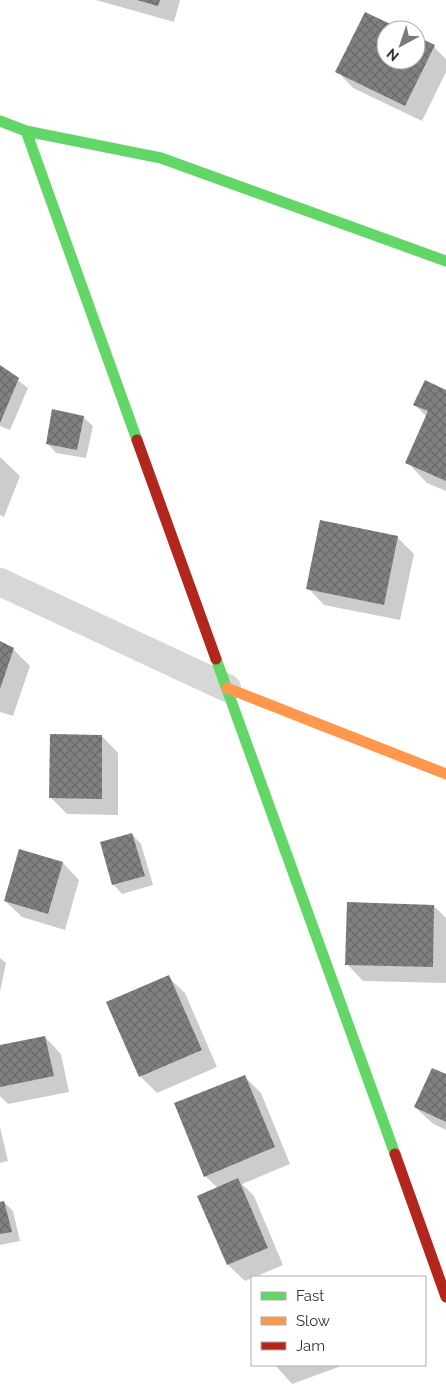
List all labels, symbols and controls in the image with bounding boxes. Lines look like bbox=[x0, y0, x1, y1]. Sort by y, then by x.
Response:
north arrow bbox=[376, 20, 426, 70]
text: N bbox=[383, 45, 402, 65]
legend bbox=[251, 1276, 426, 1366]
text: Fast bbox=[296, 1287, 324, 1305]
text: Slow bbox=[296, 1312, 330, 1330]
text: Jam bbox=[296, 1337, 325, 1355]

